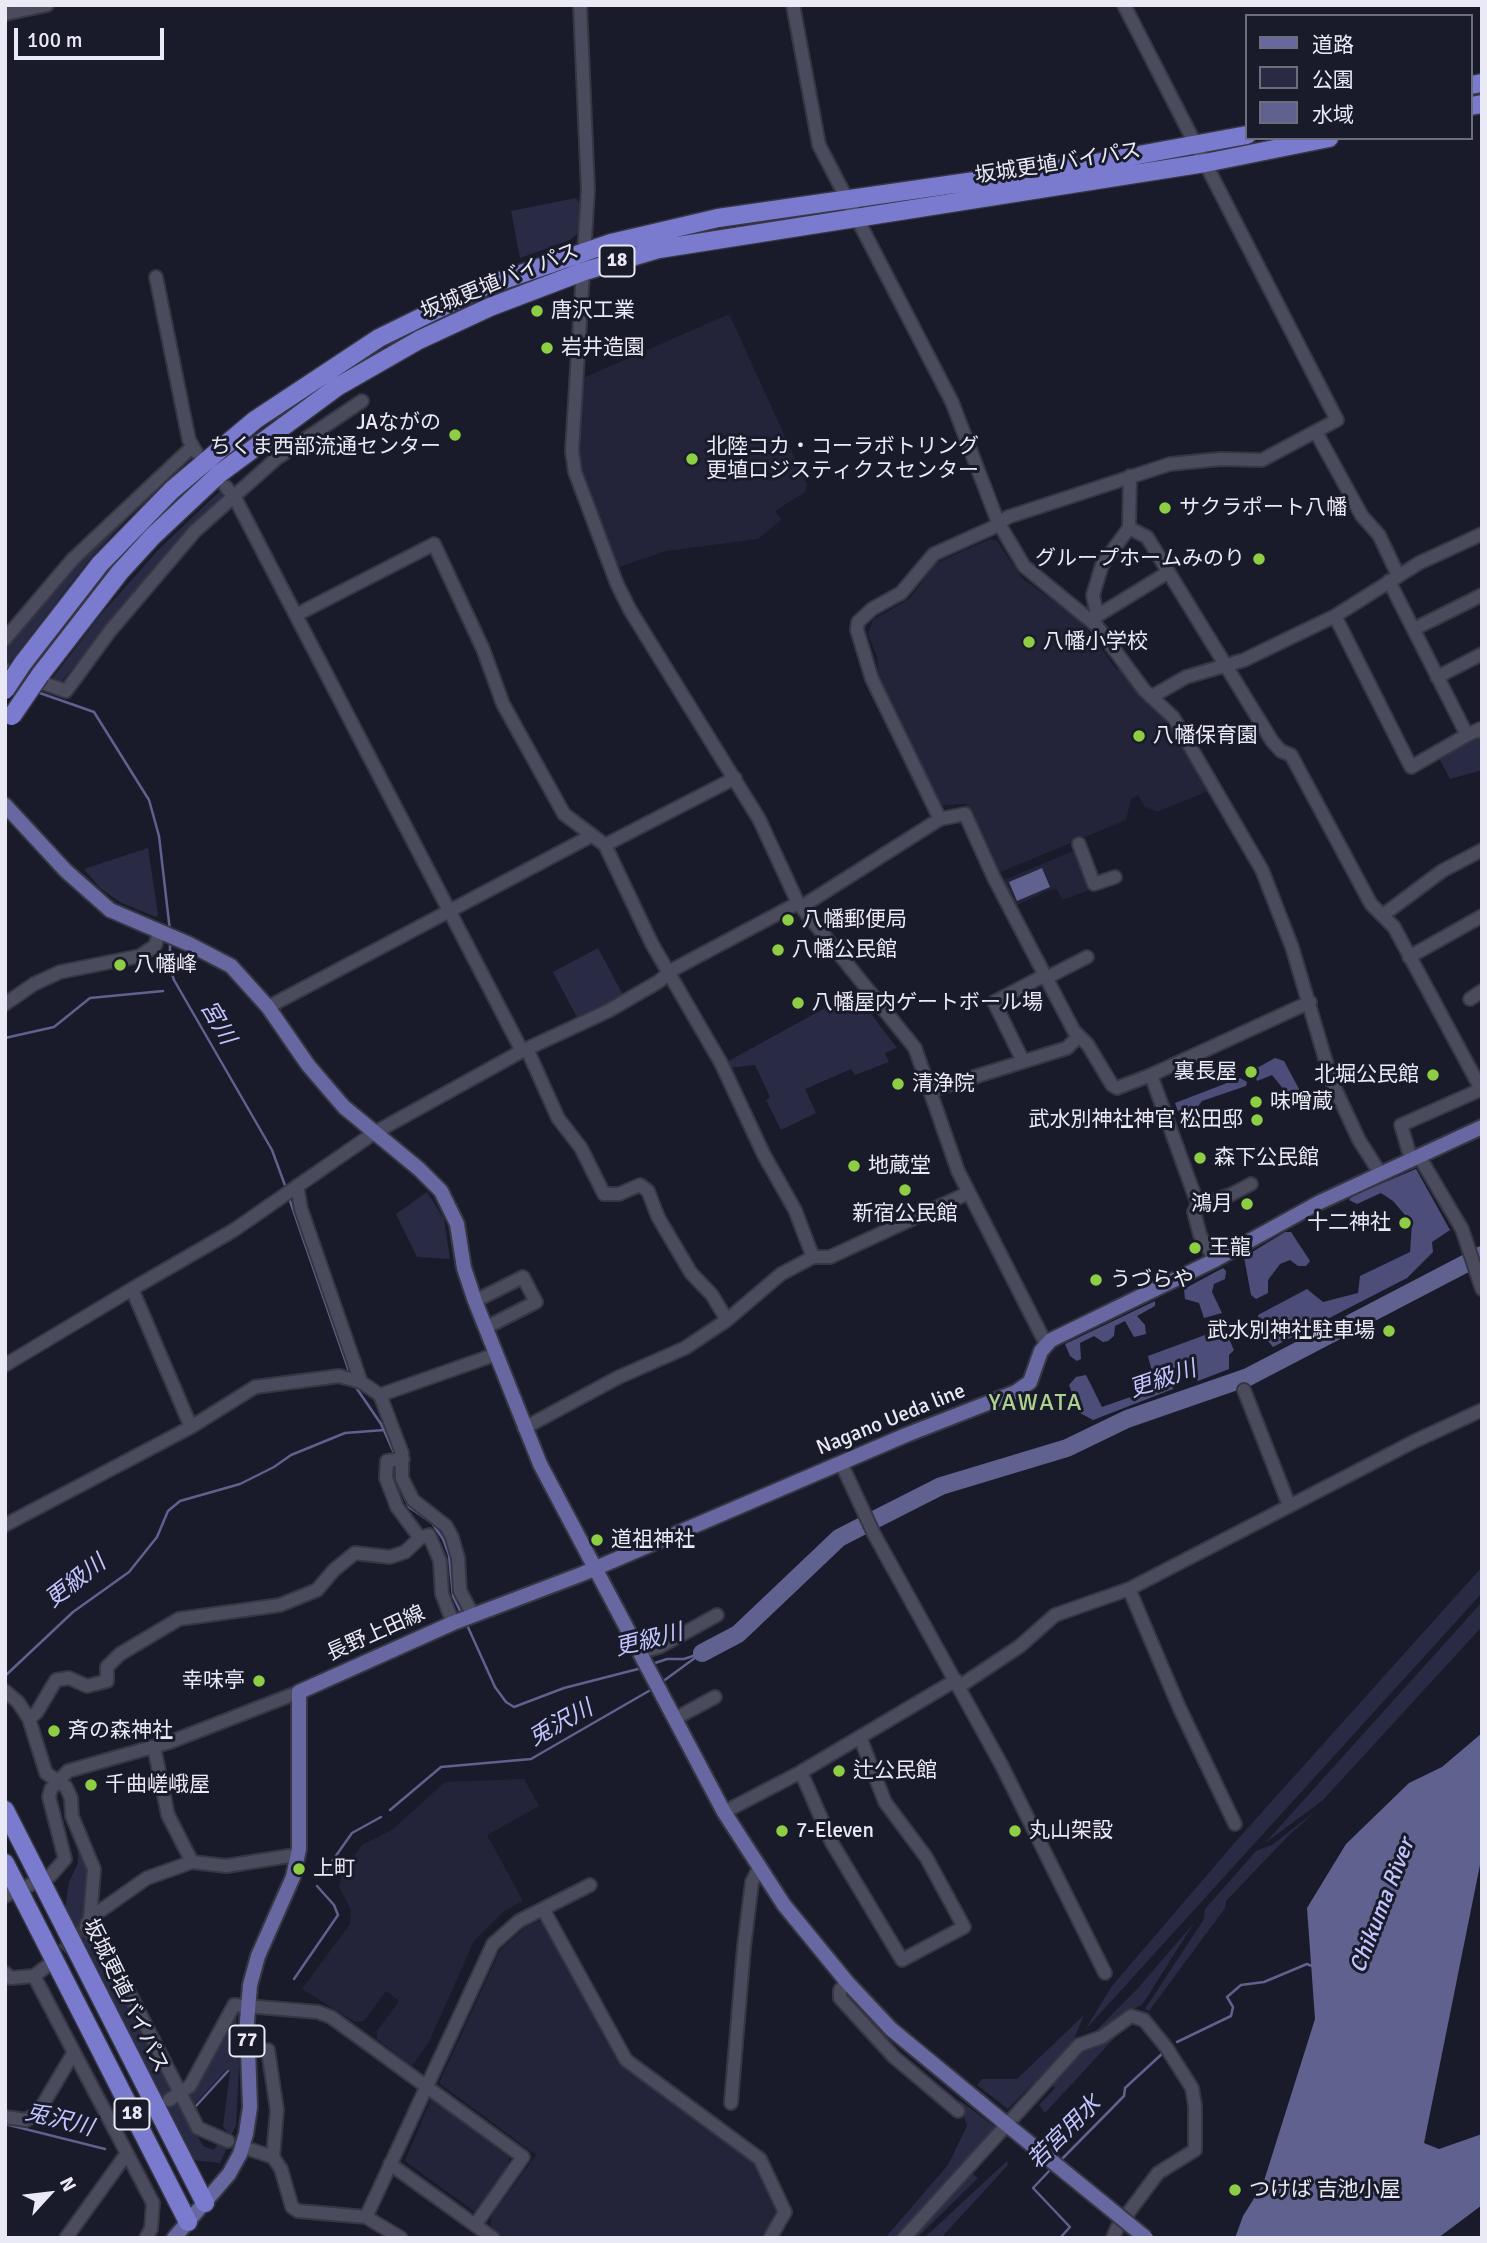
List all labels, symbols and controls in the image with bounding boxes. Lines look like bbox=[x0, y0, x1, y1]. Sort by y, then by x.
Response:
scale bar bbox=[18, 14, 168, 58]
legend bbox=[1246, 14, 1473, 140]
text: 100 m bbox=[27, 27, 82, 53]
text: 道路 bbox=[1312, 32, 1354, 58]
text: 公園 bbox=[1312, 67, 1354, 93]
text: 水域 bbox=[1312, 102, 1354, 128]
street label: 坂城更埴バイパス bbox=[973, 138, 1143, 190]
street label: 坂城更埴バイパス bbox=[417, 239, 583, 325]
road number: 18 bbox=[600, 246, 634, 276]
place label: 唐沢工業 bbox=[551, 298, 635, 324]
marker: 唐沢工業 bbox=[529, 303, 545, 319]
place label: 岩井造園 bbox=[561, 335, 645, 361]
marker: 岩井造園 bbox=[539, 340, 555, 356]
place label: JAながの ちくま西部流通センター bbox=[210, 410, 441, 460]
marker: JAながの ちくま西部流通センター bbox=[447, 427, 463, 443]
place label: 北陸コカ・コーラボトリング 更埴ロジスティクスセンター bbox=[706, 434, 979, 484]
marker: 北陸コカ・コーラボトリング 更埴ロジスティクスセンター bbox=[684, 451, 700, 467]
place label: サクラポート八幡 bbox=[1179, 495, 1347, 521]
marker: サクラポート八幡 bbox=[1157, 500, 1173, 516]
place label: グループホームみのり bbox=[1035, 546, 1245, 572]
marker: グループホームみのり bbox=[1251, 551, 1267, 567]
place label: 八幡小学校 bbox=[1043, 629, 1148, 655]
marker: 八幡小学校 bbox=[1021, 634, 1037, 650]
place label: 八幡保育園 bbox=[1153, 723, 1258, 749]
marker: 八幡保育園 bbox=[1131, 728, 1147, 744]
place label: 八幡郵便局 bbox=[802, 907, 907, 933]
marker: 八幡郵便局 bbox=[780, 912, 796, 928]
place label: 八幡公民館 bbox=[792, 937, 897, 963]
marker: 八幡公民館 bbox=[770, 942, 786, 958]
place label: 八幡峰 bbox=[134, 952, 197, 978]
marker: 八幡峰 bbox=[112, 957, 128, 973]
place label: 八幡屋内ゲートボール場 bbox=[812, 990, 1043, 1016]
marker: 八幡屋内ゲートボール場 bbox=[790, 995, 806, 1011]
water label: 宮川 bbox=[194, 996, 240, 1050]
place label: 裏長屋 bbox=[1174, 1059, 1237, 1085]
place label: 北堀公民館 bbox=[1314, 1062, 1419, 1088]
marker: 裏長屋 bbox=[1243, 1064, 1259, 1080]
marker: 北堀公民館 bbox=[1425, 1067, 1441, 1083]
place label: 清浄院 bbox=[912, 1071, 975, 1097]
marker: 清浄院 bbox=[890, 1076, 906, 1092]
place label: 味噌蔵 bbox=[1270, 1089, 1333, 1115]
marker: 味噌蔵 bbox=[1248, 1094, 1264, 1110]
place label: 武水別神社神官 松田邸 bbox=[1028, 1107, 1243, 1133]
marker: 武水別神社神官 松田邸 bbox=[1249, 1112, 1265, 1128]
place label: 森下公民館 bbox=[1214, 1145, 1319, 1171]
marker: 森下公民館 bbox=[1192, 1150, 1208, 1166]
place label: 地蔵堂 bbox=[868, 1153, 931, 1179]
marker: 地蔵堂 bbox=[846, 1158, 862, 1174]
marker: 新宿公民館 bbox=[897, 1182, 913, 1198]
place label: 鴻月 bbox=[1191, 1191, 1233, 1217]
marker: 鴻月 bbox=[1239, 1196, 1255, 1212]
place label: 新宿公民館 bbox=[853, 1201, 957, 1227]
place label: 十二神社 bbox=[1307, 1210, 1391, 1236]
marker: 十二神社 bbox=[1397, 1215, 1413, 1231]
place label: 王龍 bbox=[1209, 1235, 1251, 1261]
marker: 王龍 bbox=[1187, 1240, 1203, 1256]
place label: うづらや bbox=[1110, 1267, 1194, 1293]
marker: うづらや bbox=[1088, 1272, 1104, 1288]
place label: 武水別神社駐車場 bbox=[1207, 1318, 1375, 1344]
marker: 武水別神社駐車場 bbox=[1381, 1323, 1397, 1339]
water label: 更級川 bbox=[1126, 1356, 1200, 1404]
street label: Nagano Ueda line bbox=[813, 1379, 969, 1461]
district label: YAWATA bbox=[989, 1390, 1083, 1418]
place label: 道祖神社 bbox=[611, 1527, 695, 1553]
marker: 道祖神社 bbox=[589, 1532, 605, 1548]
water label: 更級川 bbox=[40, 1550, 112, 1614]
street label: 長野上田線 bbox=[323, 1601, 429, 1667]
water label: 更級川 bbox=[612, 1619, 686, 1663]
place label: 幸味亭 bbox=[182, 1668, 245, 1694]
marker: 幸味亭 bbox=[251, 1673, 267, 1689]
water label: 兎沢川 bbox=[524, 1695, 598, 1753]
place label: 斉の森神社 bbox=[68, 1718, 173, 1744]
marker: 斉の森神社 bbox=[46, 1723, 62, 1739]
place label: 辻公民館 bbox=[853, 1758, 937, 1784]
marker: 辻公民館 bbox=[831, 1763, 847, 1779]
place label: 千曲嵯峨屋 bbox=[105, 1772, 210, 1798]
marker: 千曲嵯峨屋 bbox=[83, 1777, 99, 1793]
place label: 7-Eleven bbox=[796, 1818, 874, 1844]
place label: 丸山架設 bbox=[1029, 1818, 1113, 1844]
marker: 7-Eleven bbox=[774, 1823, 790, 1839]
marker: 丸山架設 bbox=[1007, 1823, 1023, 1839]
water label: Chikuma River bbox=[1345, 1835, 1421, 1977]
place label: 上町 bbox=[313, 1856, 355, 1882]
marker: 上町 bbox=[291, 1861, 307, 1877]
street label: 坂城更埴バイパス bbox=[77, 1915, 173, 2077]
road number: 77 bbox=[230, 2025, 264, 2056]
water label: 若宮用水 bbox=[1023, 2091, 1107, 2175]
road number: 18 bbox=[114, 2098, 150, 2130]
water label: 兎沢川 bbox=[22, 2099, 96, 2143]
north arrow bbox=[14, 2159, 84, 2229]
text: N bbox=[54, 2173, 81, 2196]
place label: つけば 吉池小屋 bbox=[1249, 2177, 1401, 2203]
marker: つけば 吉池小屋 bbox=[1227, 2182, 1243, 2198]

